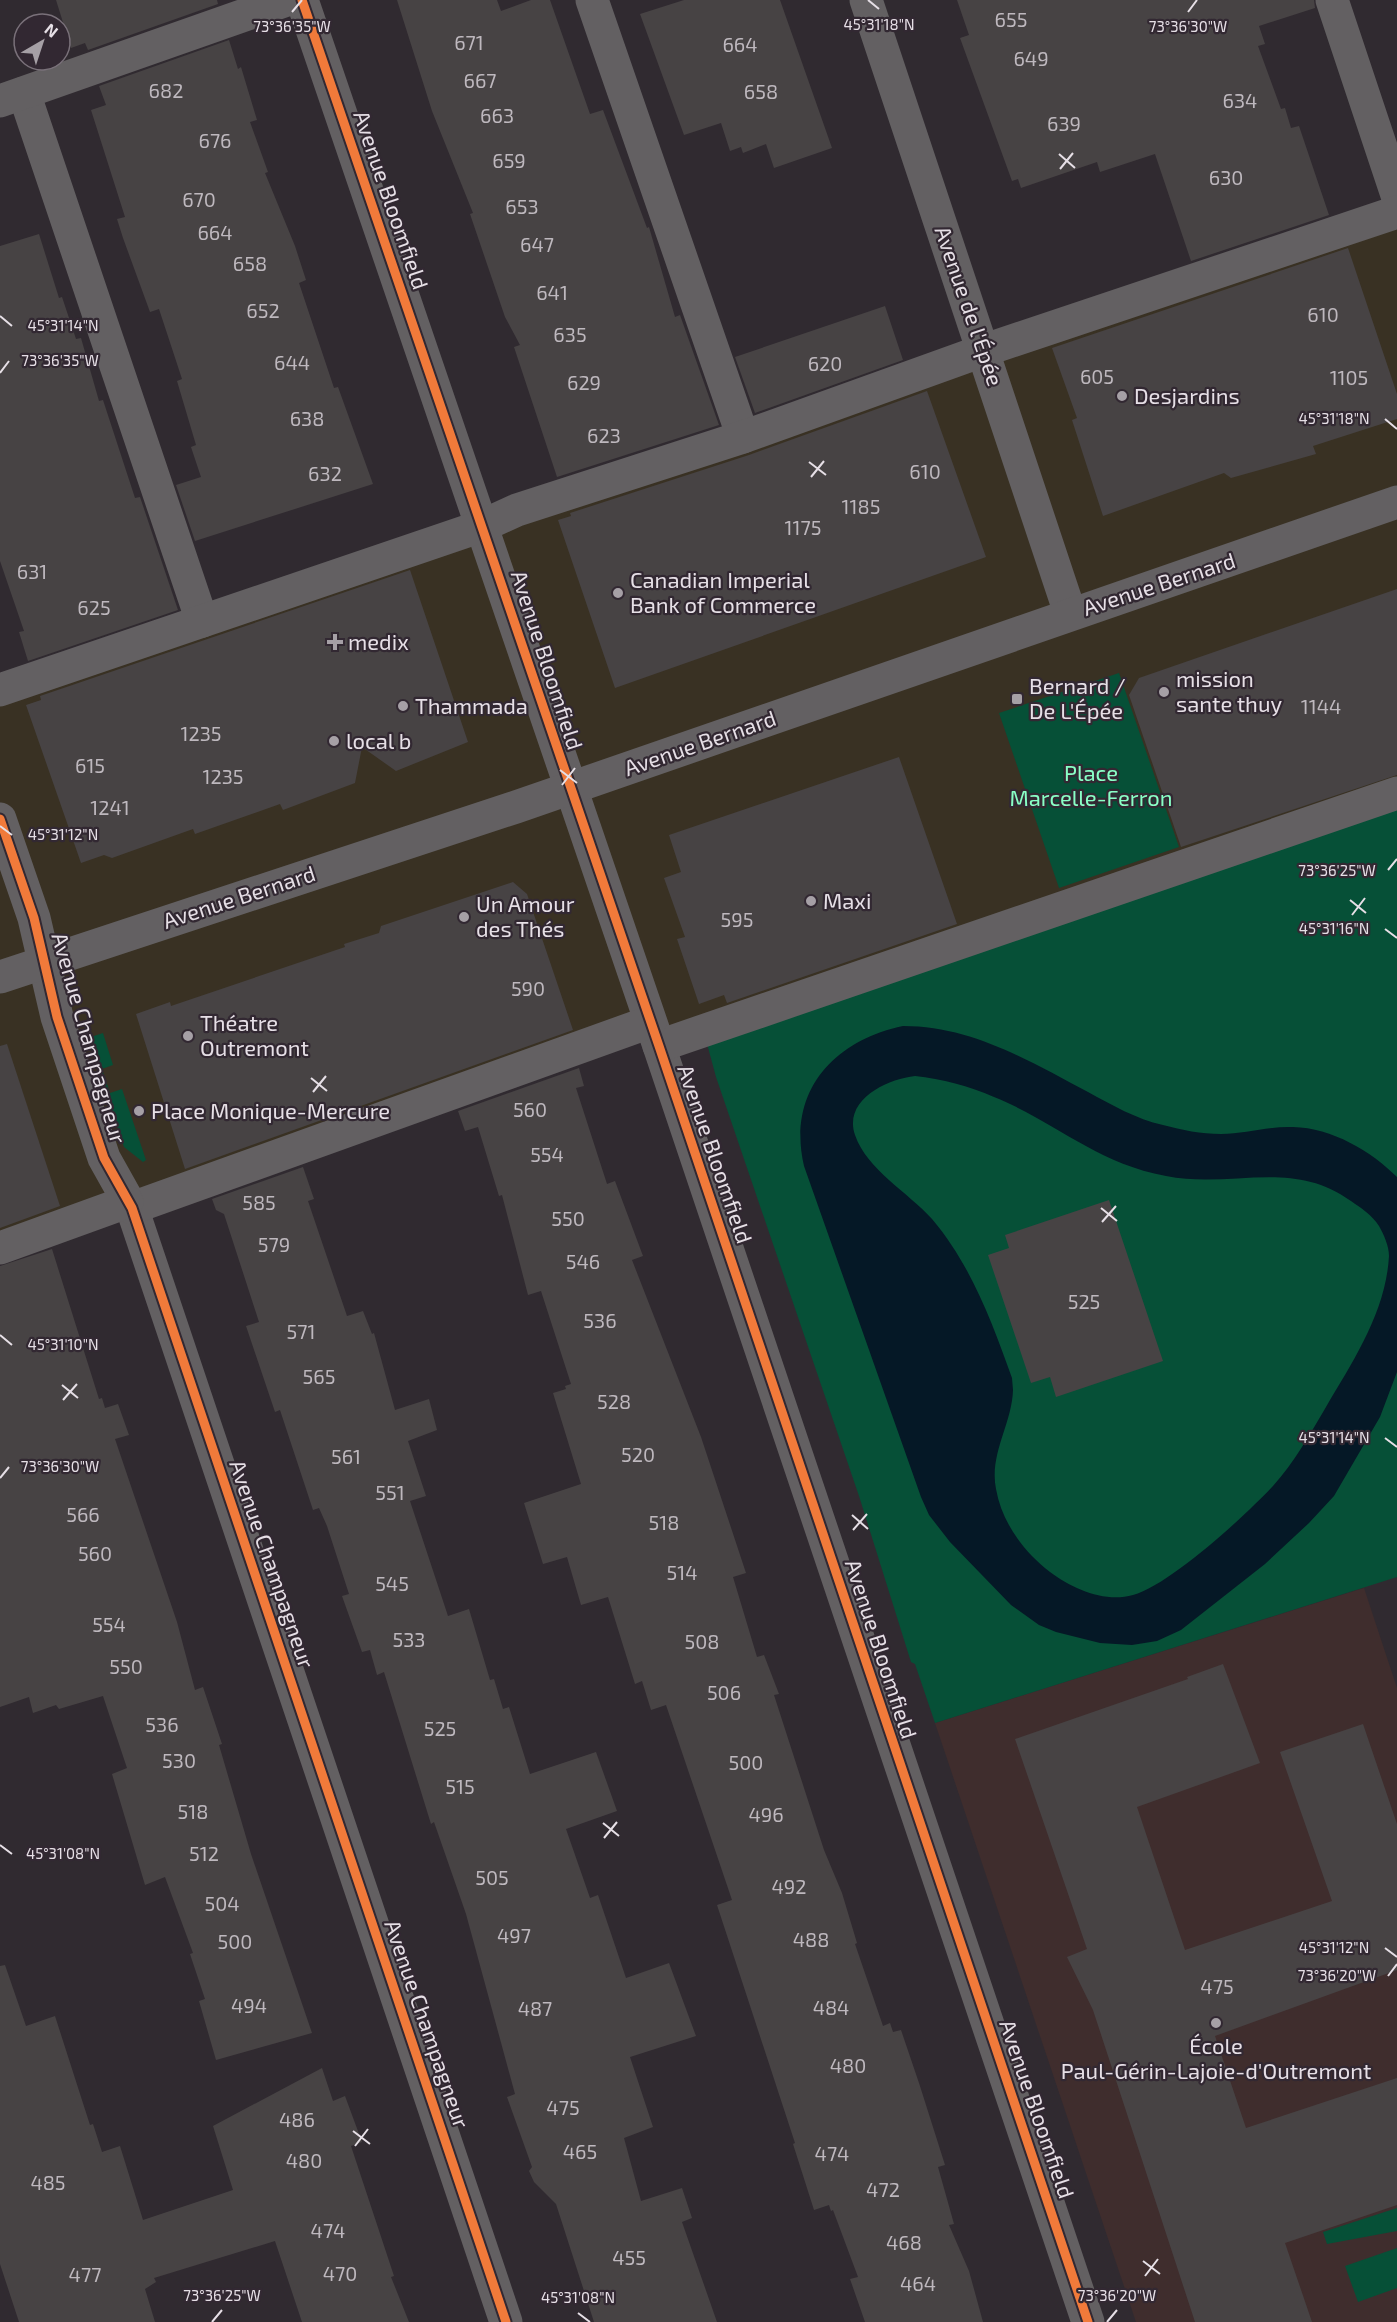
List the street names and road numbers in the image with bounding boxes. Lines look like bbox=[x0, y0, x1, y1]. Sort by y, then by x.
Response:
street label: Avenue Bloomfield bbox=[349, 107, 435, 292]
street label: Avenue de l'Épée bbox=[930, 222, 1009, 389]
street label: Avenue Bernard bbox=[1079, 546, 1238, 620]
street label: Avenue Bloomfield bbox=[507, 567, 589, 753]
street label: Avenue Bernard bbox=[620, 704, 779, 780]
street label: Avenue Bernard bbox=[159, 859, 318, 933]
street label: Avenue Champagneur bbox=[47, 929, 133, 1146]
street label: Avenue Bloomfield bbox=[673, 1061, 759, 1246]
street label: Avenue Champagneur bbox=[225, 1456, 321, 1671]
street label: Avenue Bloomfield bbox=[841, 1556, 923, 1742]
street label: Avenue Champagneur bbox=[380, 1916, 476, 2131]
street label: Avenue Bloomfield bbox=[995, 2016, 1081, 2201]

